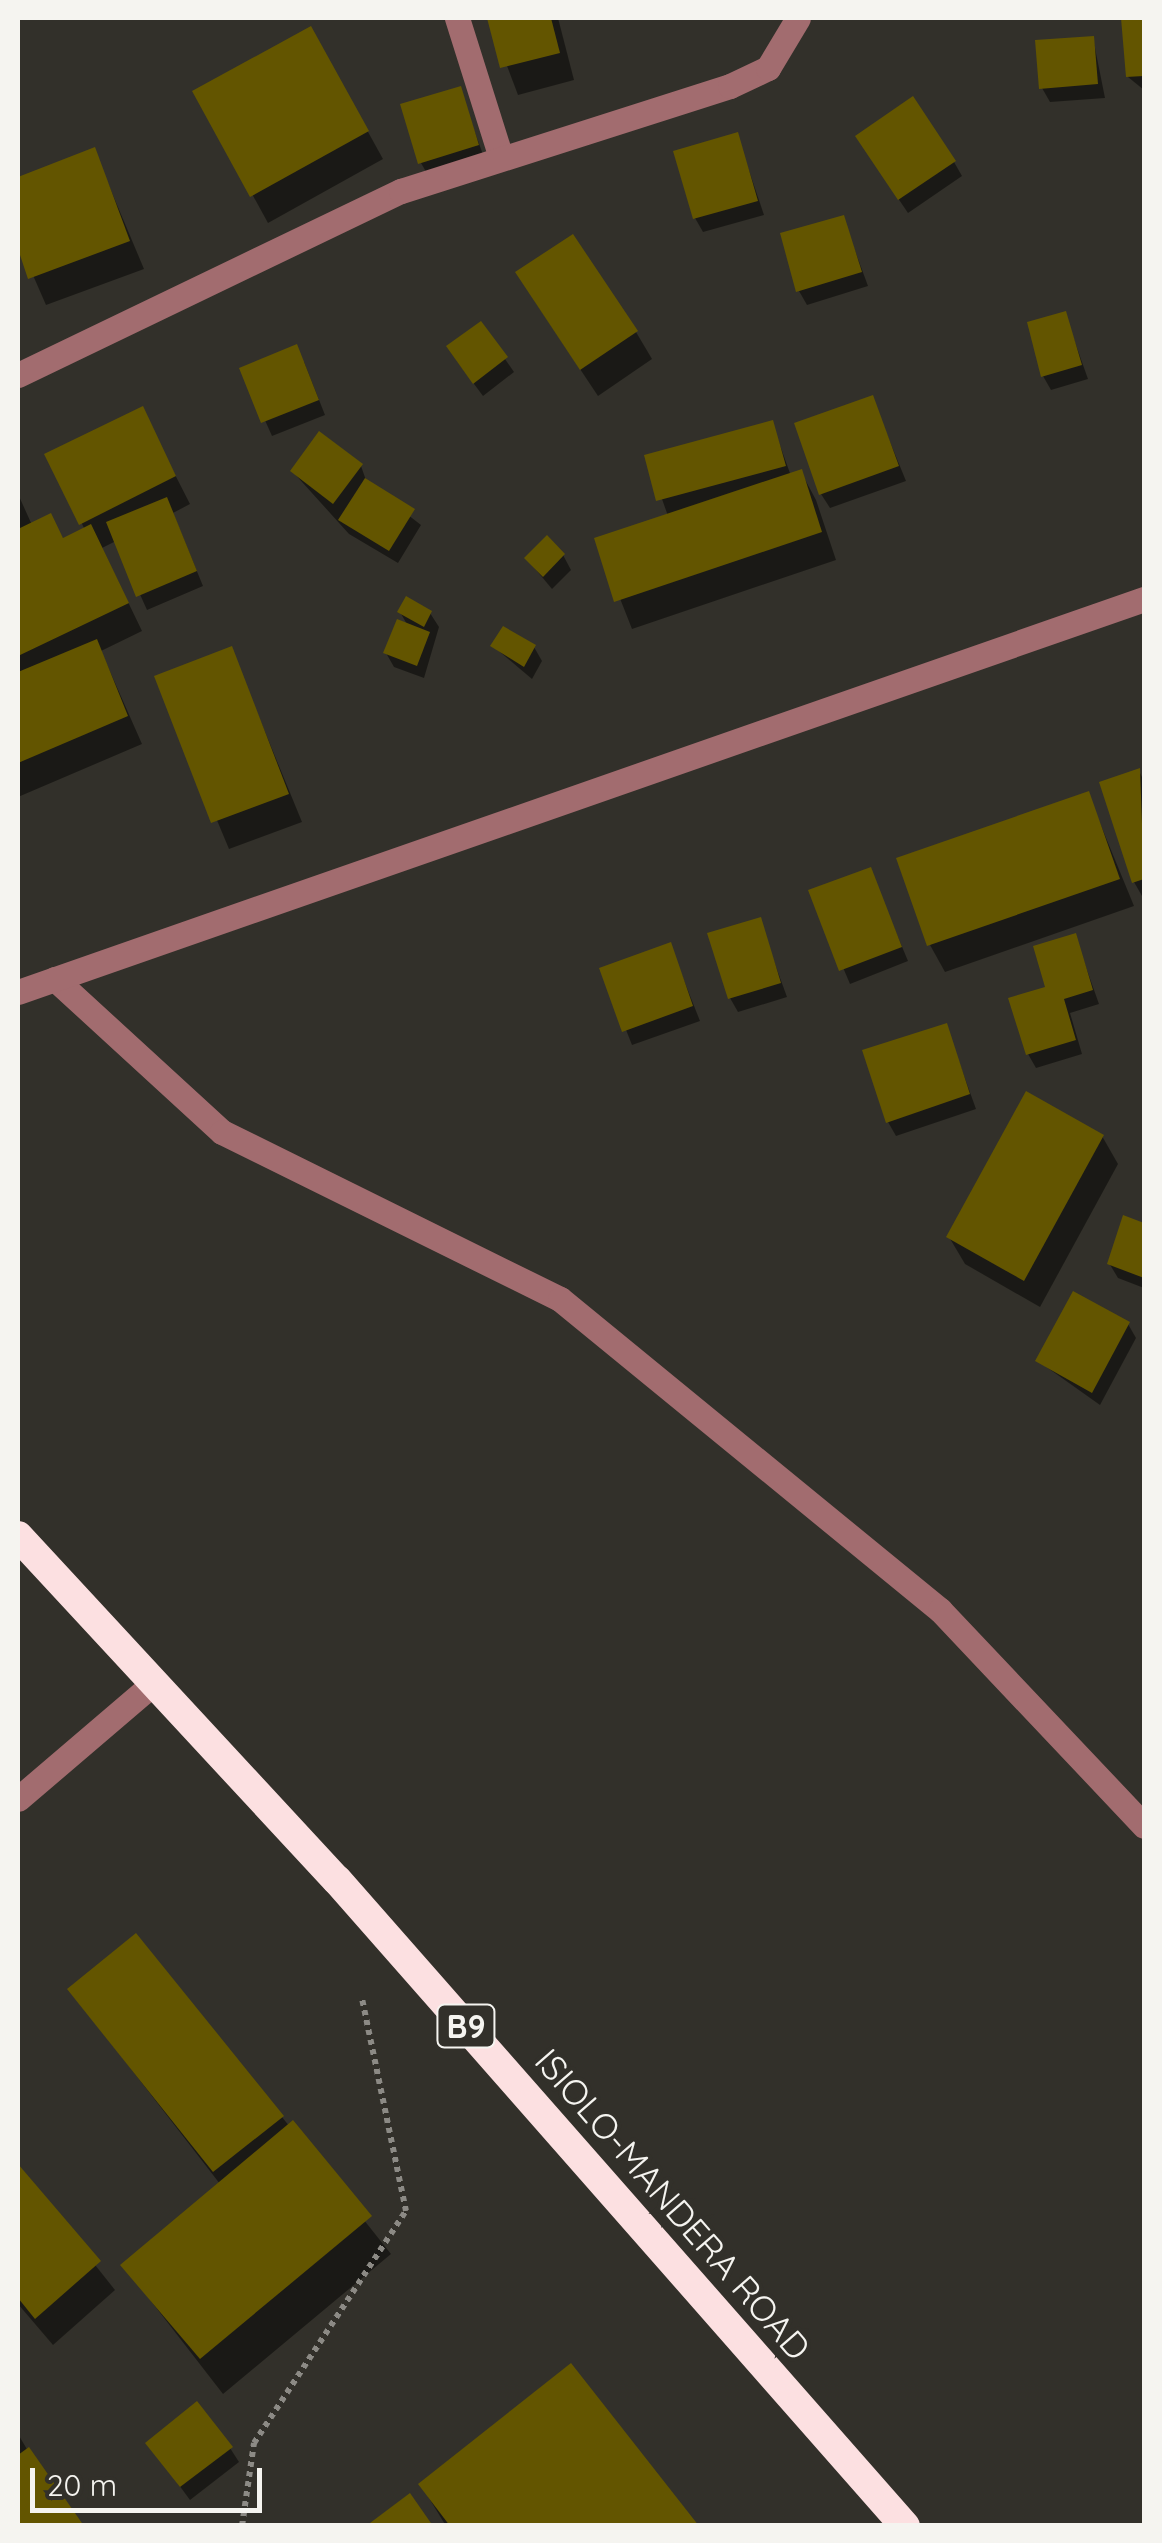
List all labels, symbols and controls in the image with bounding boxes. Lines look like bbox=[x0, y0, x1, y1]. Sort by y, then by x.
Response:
road number: B9 bbox=[436, 1999, 496, 2053]
street label: ISIOLO-MANDERA ROAD bbox=[527, 2040, 819, 2368]
scale bar bbox=[35, 2448, 268, 2510]
text: 20 m bbox=[47, 2466, 117, 2504]

